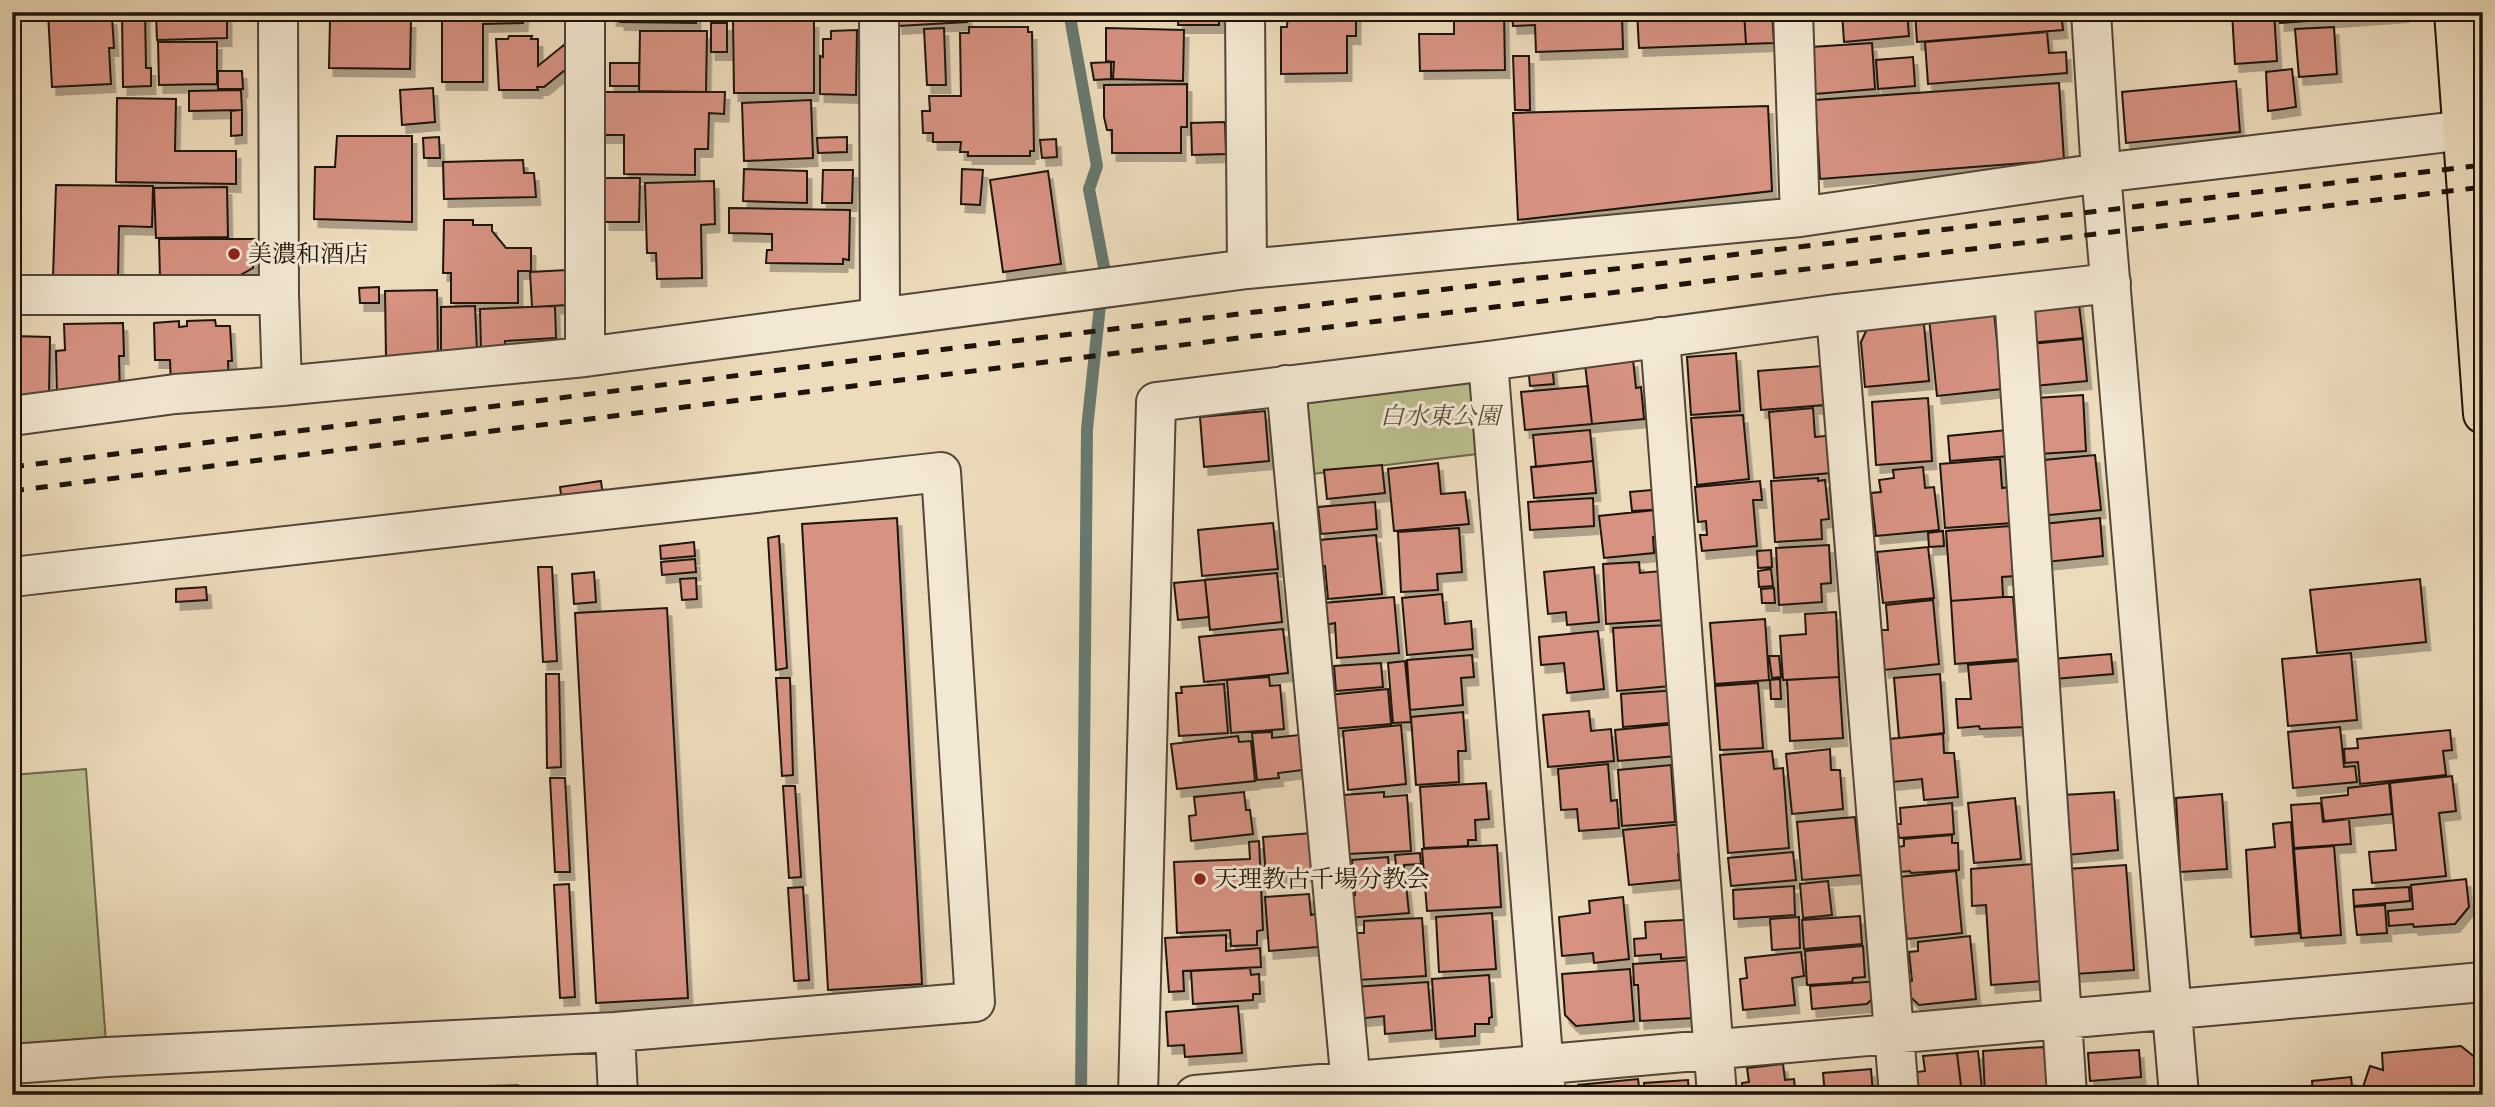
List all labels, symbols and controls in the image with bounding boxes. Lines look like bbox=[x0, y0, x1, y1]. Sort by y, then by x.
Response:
place label: 美濃和酒店 bbox=[248, 239, 368, 269]
marker: 美濃和酒店 bbox=[226, 246, 242, 262]
park label: 白水東公園 bbox=[1380, 401, 1504, 431]
place label: 天理教古千場分教会 bbox=[1214, 864, 1430, 894]
marker: 天理教古千場分教会 bbox=[1192, 871, 1208, 887]

